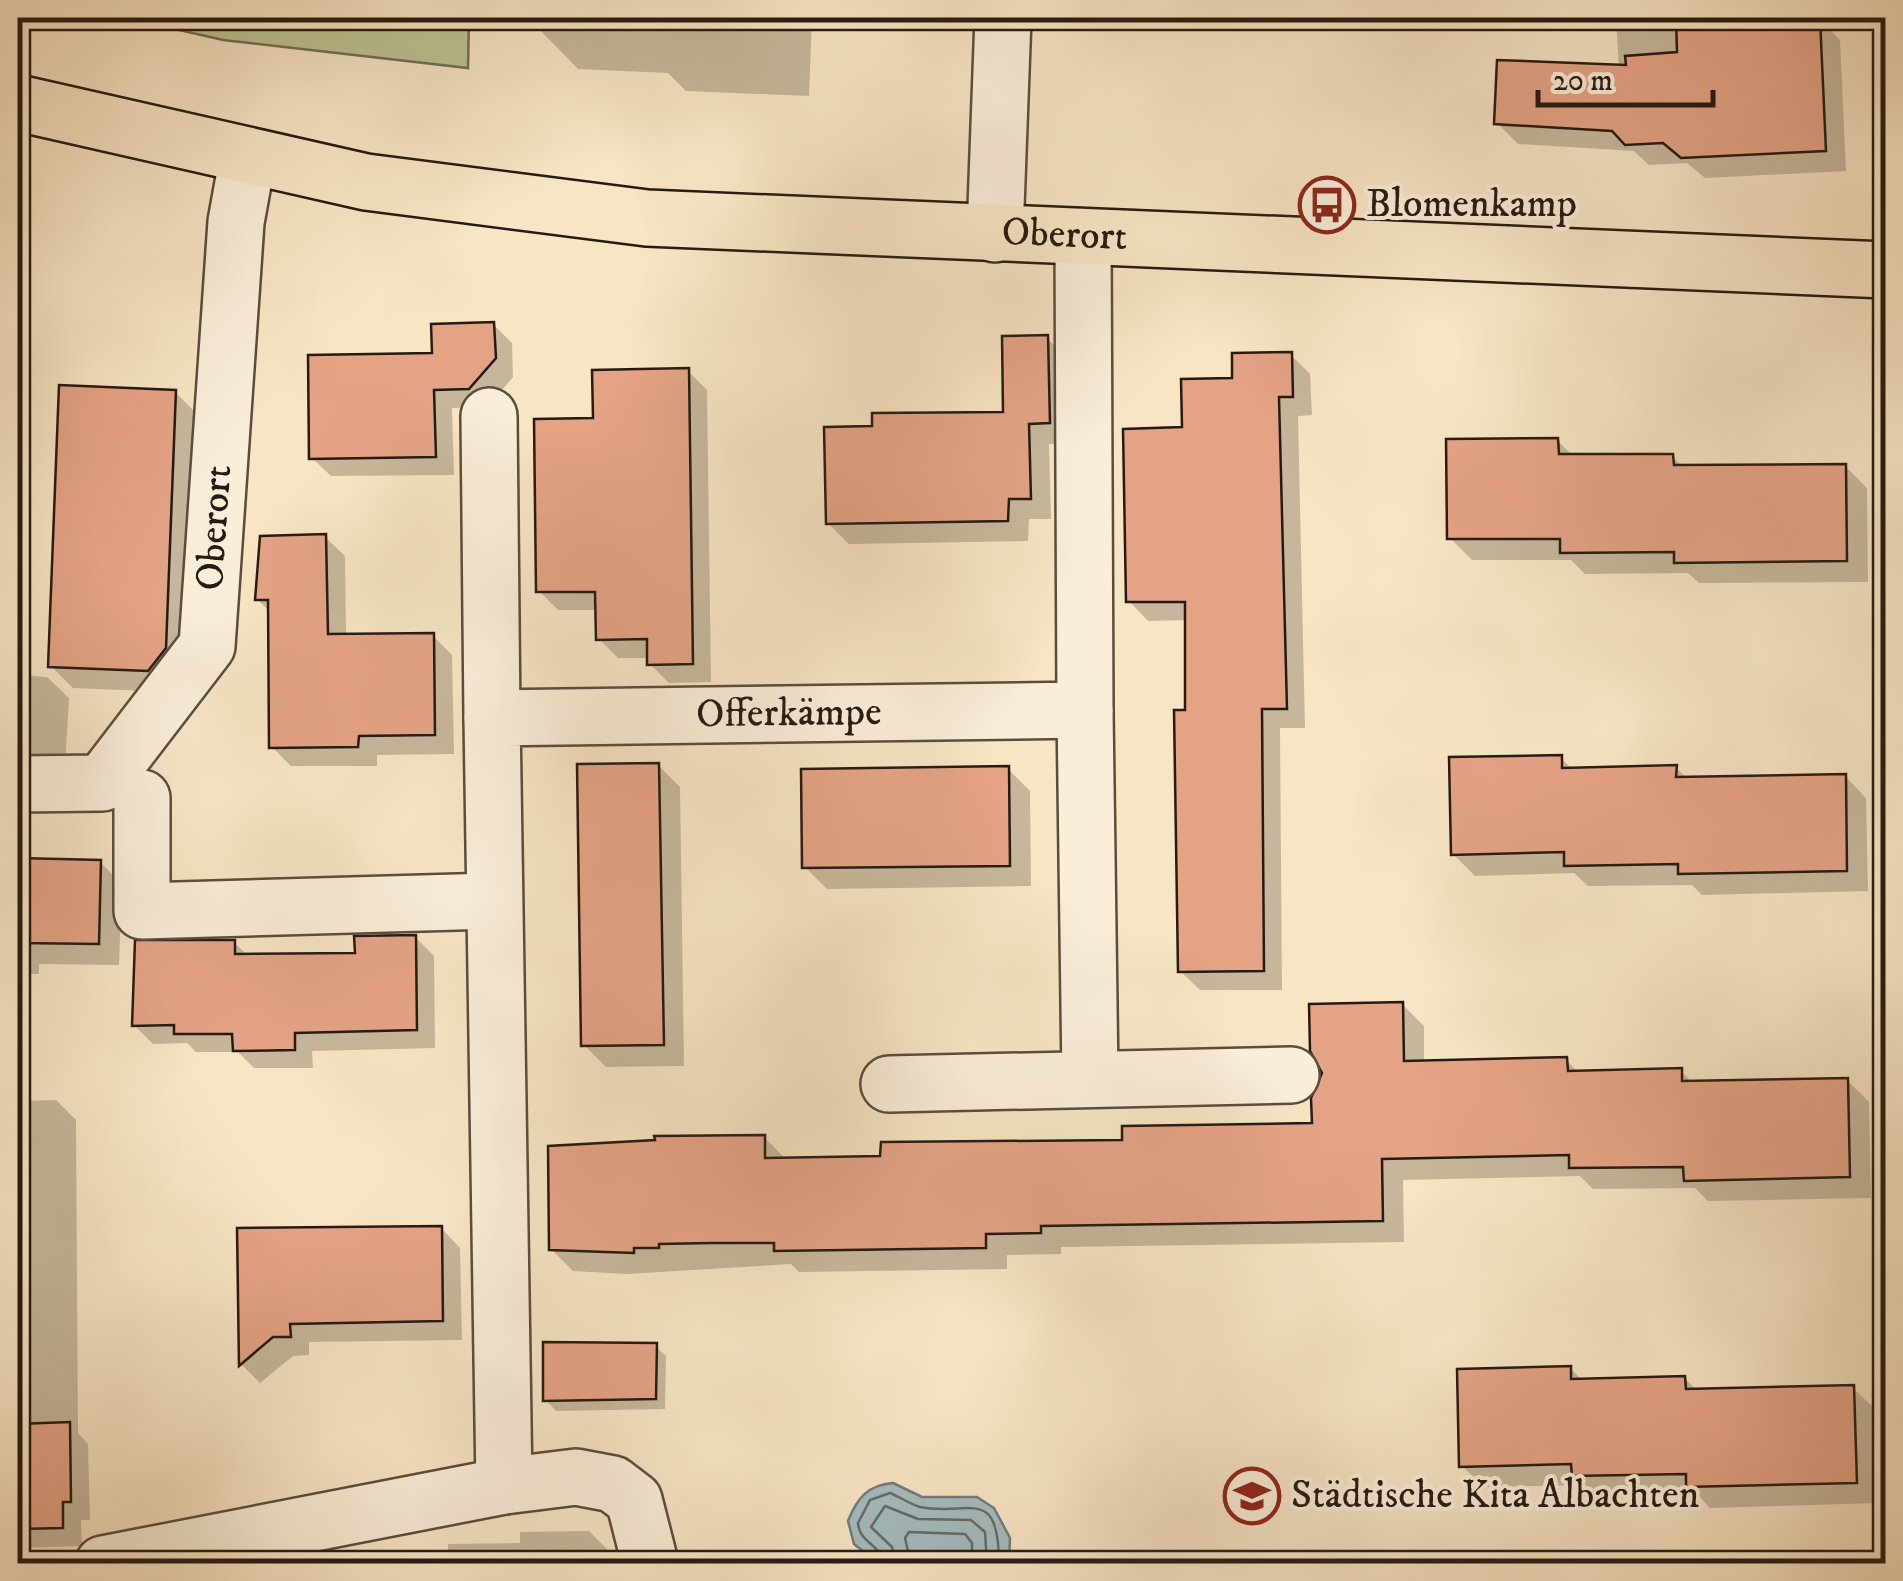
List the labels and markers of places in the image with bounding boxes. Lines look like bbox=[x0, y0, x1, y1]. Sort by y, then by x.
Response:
bus stop icon: Blomenkamp bbox=[1297, 175, 1357, 235]
place label: Blomenkamp bbox=[1366, 180, 1577, 230]
school or university icon: Städtische Kita Albachten bbox=[1222, 1466, 1282, 1526]
place label: Städtische Kita Albachten bbox=[1291, 1471, 1700, 1521]

